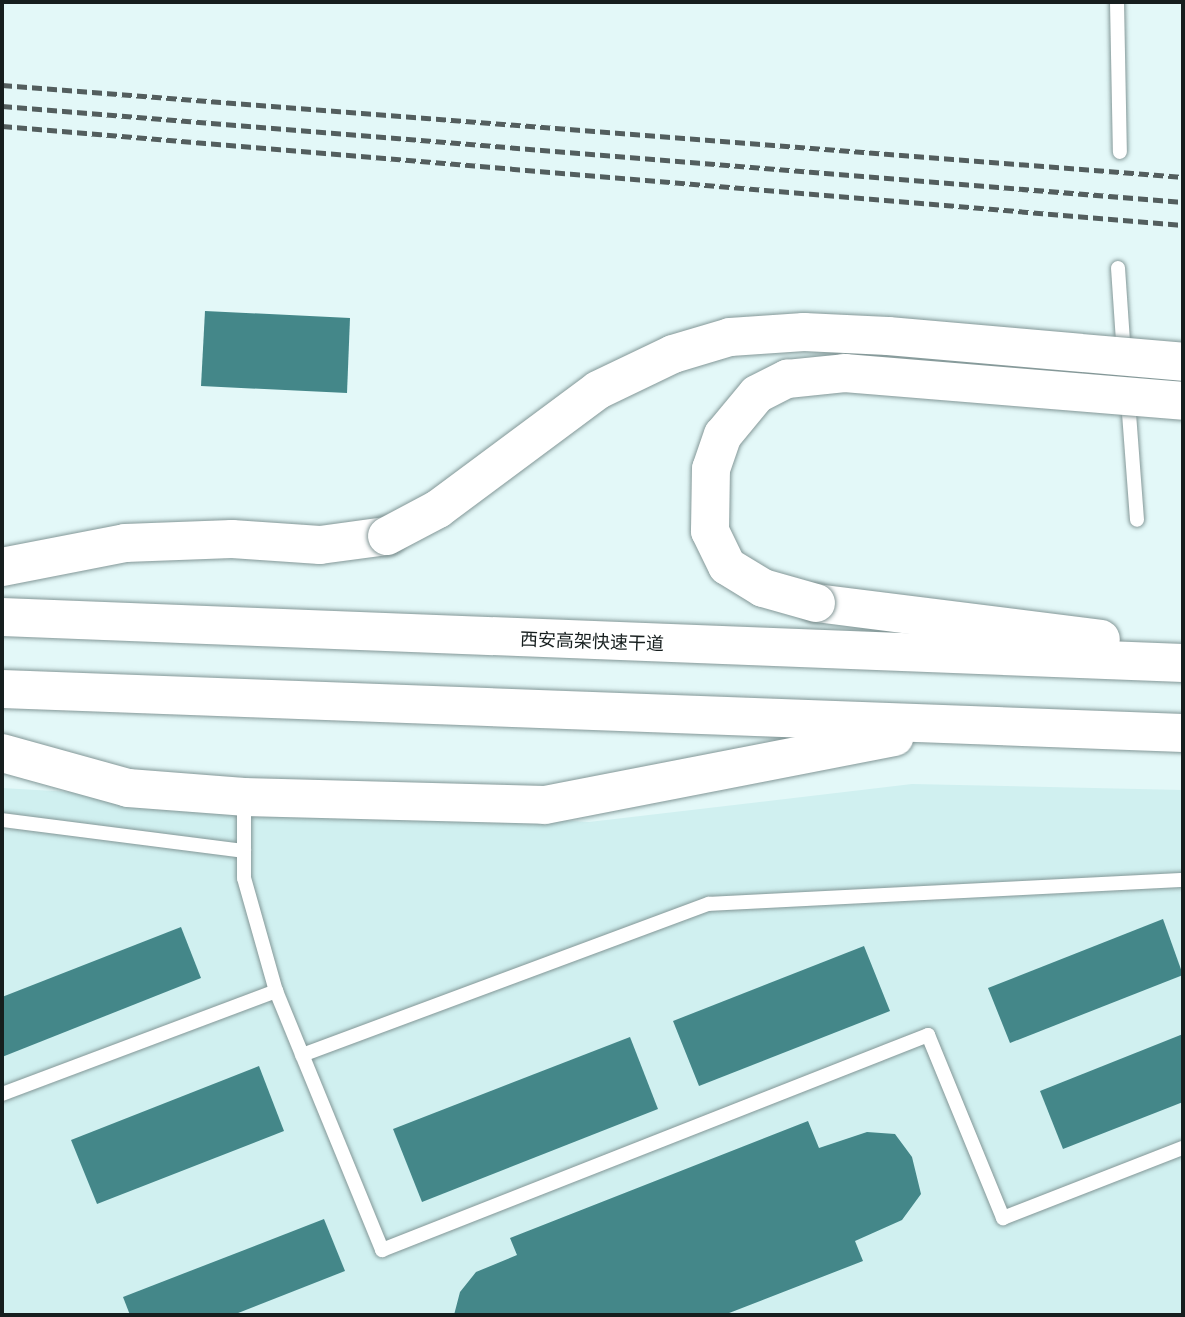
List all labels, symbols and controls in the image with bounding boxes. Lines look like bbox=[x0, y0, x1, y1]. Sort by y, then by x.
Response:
street label: 西安高架快速干道 bbox=[520, 629, 664, 655]

